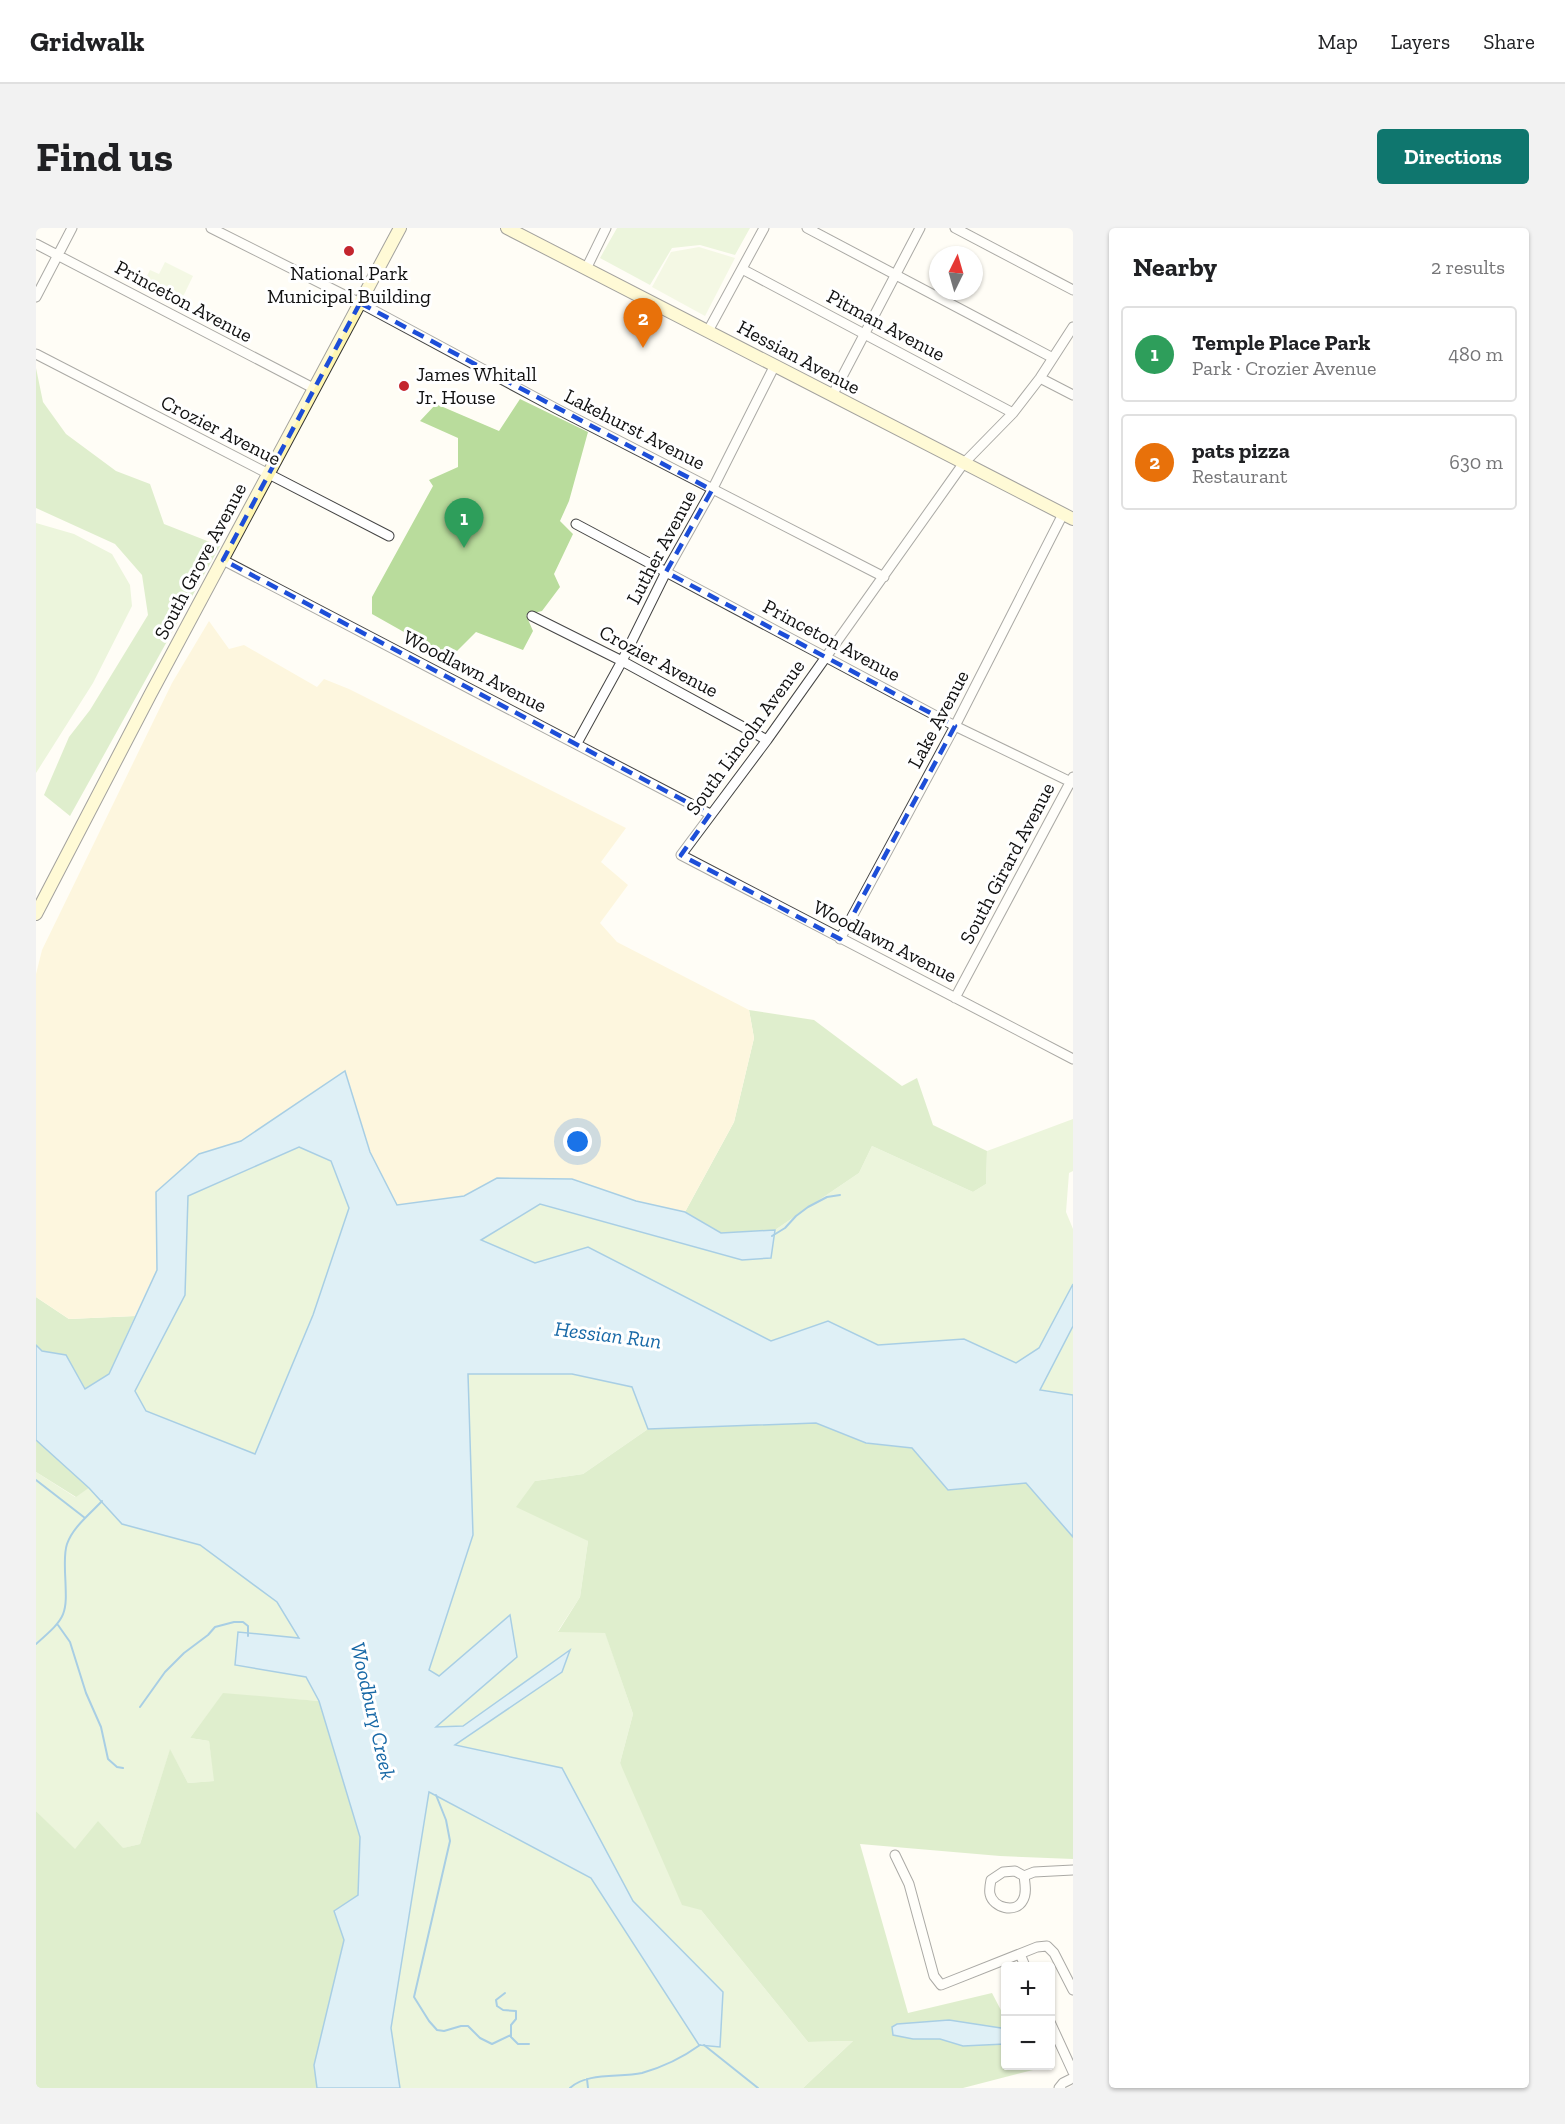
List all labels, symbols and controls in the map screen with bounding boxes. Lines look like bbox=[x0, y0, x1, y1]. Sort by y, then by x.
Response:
text: Gridwalk bbox=[30, 25, 144, 58]
text: Map bbox=[1318, 29, 1358, 54]
text: Layers bbox=[1391, 29, 1450, 54]
text: Share bbox=[1483, 29, 1535, 54]
button: Directions bbox=[1377, 129, 1529, 184]
text: Find us bbox=[36, 131, 173, 182]
marker: National Park Municipal Building bbox=[342, 244, 356, 258]
north arrow bbox=[929, 246, 983, 300]
text: Nearby bbox=[1133, 251, 1217, 283]
street label: Princeton Avenue bbox=[111, 255, 257, 347]
text: 2 results bbox=[1431, 255, 1505, 279]
place label: National Park Municipal Building bbox=[267, 261, 431, 308]
street label: Pitman Avenue bbox=[823, 284, 949, 366]
pin: 2 bbox=[624, 298, 662, 348]
street label: Hessian Avenue bbox=[734, 315, 864, 399]
text: Temple Place Park bbox=[1192, 329, 1370, 356]
text: 1 bbox=[1150, 342, 1159, 366]
text: 480 m bbox=[1448, 342, 1503, 366]
text: Park · Crozier Avenue bbox=[1192, 356, 1376, 380]
place label: James Whitall Jr. House bbox=[416, 362, 537, 409]
marker: James Whitall Jr. House bbox=[397, 379, 411, 393]
street label: Lakehurst Avenue bbox=[561, 383, 709, 475]
street label: Crozier Avenue bbox=[157, 390, 285, 470]
text: pats pizza bbox=[1192, 437, 1290, 464]
text: 2 bbox=[1149, 450, 1160, 474]
text: 630 m bbox=[1449, 450, 1503, 474]
text: Restaurant bbox=[1192, 464, 1288, 488]
street label: South Grove Avenue bbox=[149, 479, 251, 643]
street label: Luther Avenue bbox=[621, 486, 701, 608]
pin: 1 bbox=[444, 498, 484, 548]
street label: Princeton Avenue bbox=[759, 594, 905, 686]
street label: Crozier Avenue bbox=[595, 620, 723, 702]
street label: Woodlawn Avenue bbox=[399, 624, 551, 718]
street label: South Lincoln Avenue bbox=[680, 654, 810, 820]
street label: Lake Avenue bbox=[902, 666, 974, 772]
street label: South Girard Avenue bbox=[954, 778, 1060, 948]
street label: Woodlawn Avenue bbox=[809, 894, 961, 988]
your location bbox=[563, 1127, 592, 1156]
water label: Hessian Run bbox=[553, 1316, 663, 1353]
water label: Woodbury Creek bbox=[346, 1640, 401, 1782]
map controls bbox=[1001, 1962, 1055, 2070]
button: + bbox=[1001, 1962, 1055, 2016]
button: − bbox=[1001, 2016, 1055, 2070]

